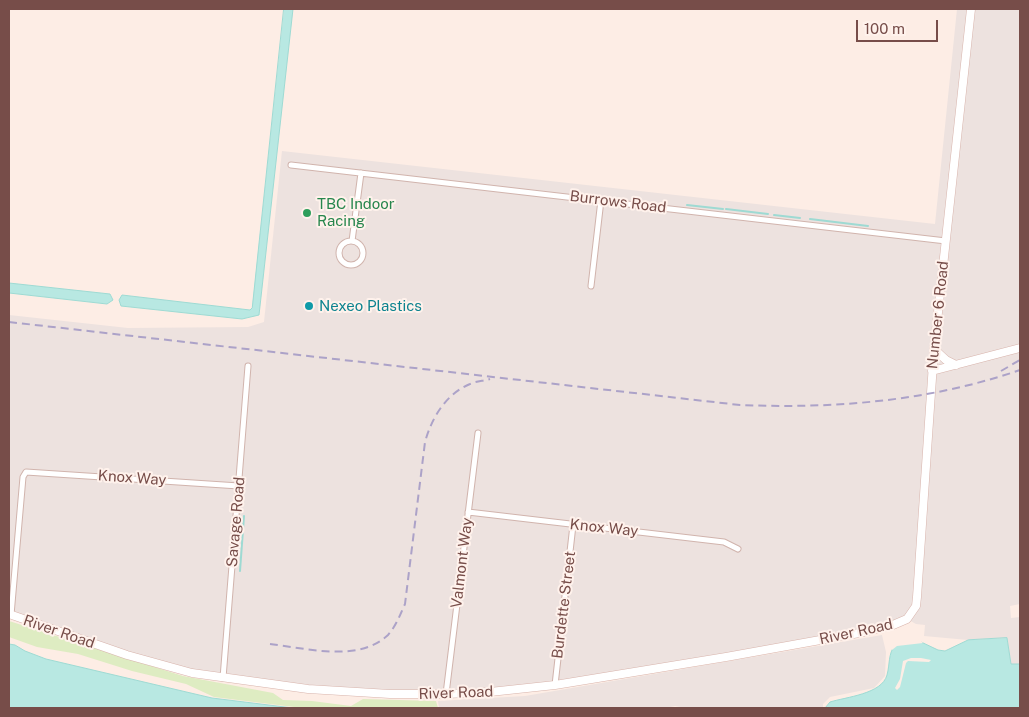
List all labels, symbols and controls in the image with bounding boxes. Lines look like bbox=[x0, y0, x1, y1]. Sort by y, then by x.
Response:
scale bar bbox=[859, 10, 942, 42]
text: 100 m bbox=[864, 20, 905, 37]
street label: Burrows Road bbox=[569, 187, 667, 217]
place label: TBC Indoor Racing bbox=[317, 195, 395, 230]
marker: TBC Indoor Racing bbox=[301, 207, 313, 219]
street label: Number 6 Road bbox=[923, 260, 953, 370]
place label: Nexeo Plastics bbox=[319, 297, 422, 315]
marker: Nexeo Plastics bbox=[303, 300, 315, 312]
street label: Knox Way bbox=[97, 467, 167, 489]
street label: Savage Road bbox=[223, 476, 249, 568]
street label: Knox Way bbox=[569, 515, 639, 541]
street label: Valmont Way bbox=[448, 517, 476, 609]
street label: Burdette Street bbox=[548, 550, 580, 660]
street label: River Road bbox=[21, 611, 97, 653]
street label: River Road bbox=[818, 615, 894, 649]
street label: River Road bbox=[418, 683, 494, 703]

